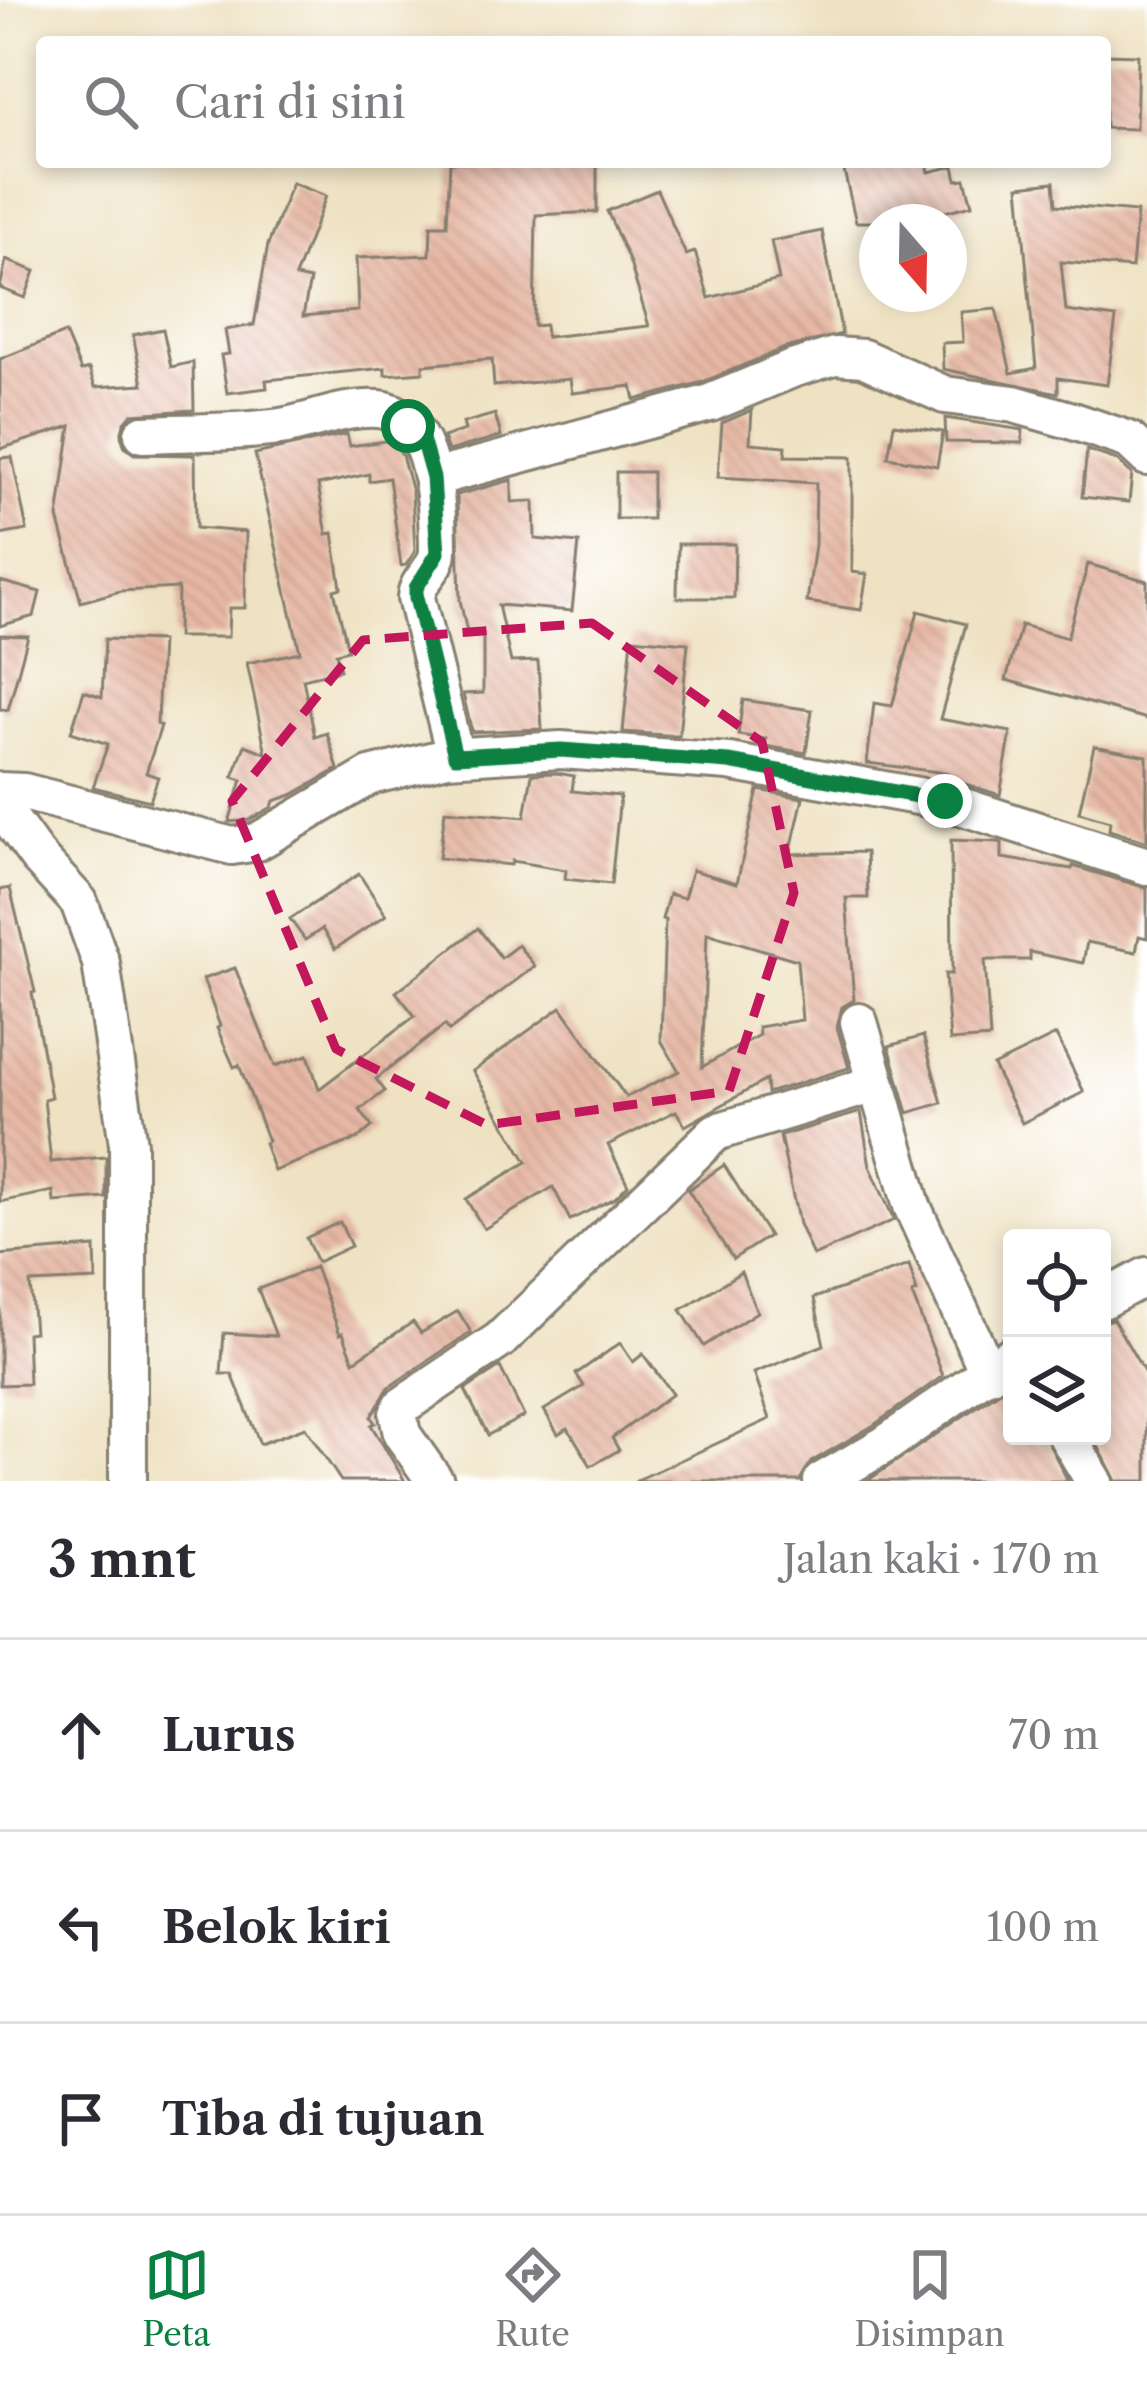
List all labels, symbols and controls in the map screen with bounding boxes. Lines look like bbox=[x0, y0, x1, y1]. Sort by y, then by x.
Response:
search box bbox=[36, 36, 1111, 168]
icon: search bbox=[78, 69, 144, 135]
text: Cari di sini bbox=[174, 74, 405, 130]
north arrow bbox=[859, 204, 967, 312]
route start bbox=[381, 399, 435, 453]
route end bbox=[918, 774, 972, 828]
map controls bbox=[1003, 1229, 1111, 1445]
button: locate bbox=[1003, 1229, 1111, 1337]
button: layers bbox=[1003, 1337, 1111, 1445]
text: 3 mnt bbox=[48, 1528, 196, 1590]
text: Jalan kaki · 170 m bbox=[783, 1535, 1099, 1583]
icon: ahead bbox=[48, 1702, 114, 1768]
text: Lurus bbox=[162, 1707, 296, 1763]
text: 70 m bbox=[1008, 1711, 1099, 1759]
icon: left bbox=[48, 1894, 114, 1960]
text: Belok kiri bbox=[162, 1899, 391, 1955]
text: 100 m bbox=[986, 1903, 1099, 1951]
icon: arrive bbox=[48, 2086, 114, 2152]
text: Tiba di tujuan bbox=[162, 2091, 485, 2147]
tab: Peta bbox=[142, 2242, 211, 2355]
tab: Rute bbox=[495, 2242, 570, 2355]
tab: Disimpan bbox=[854, 2242, 1005, 2355]

